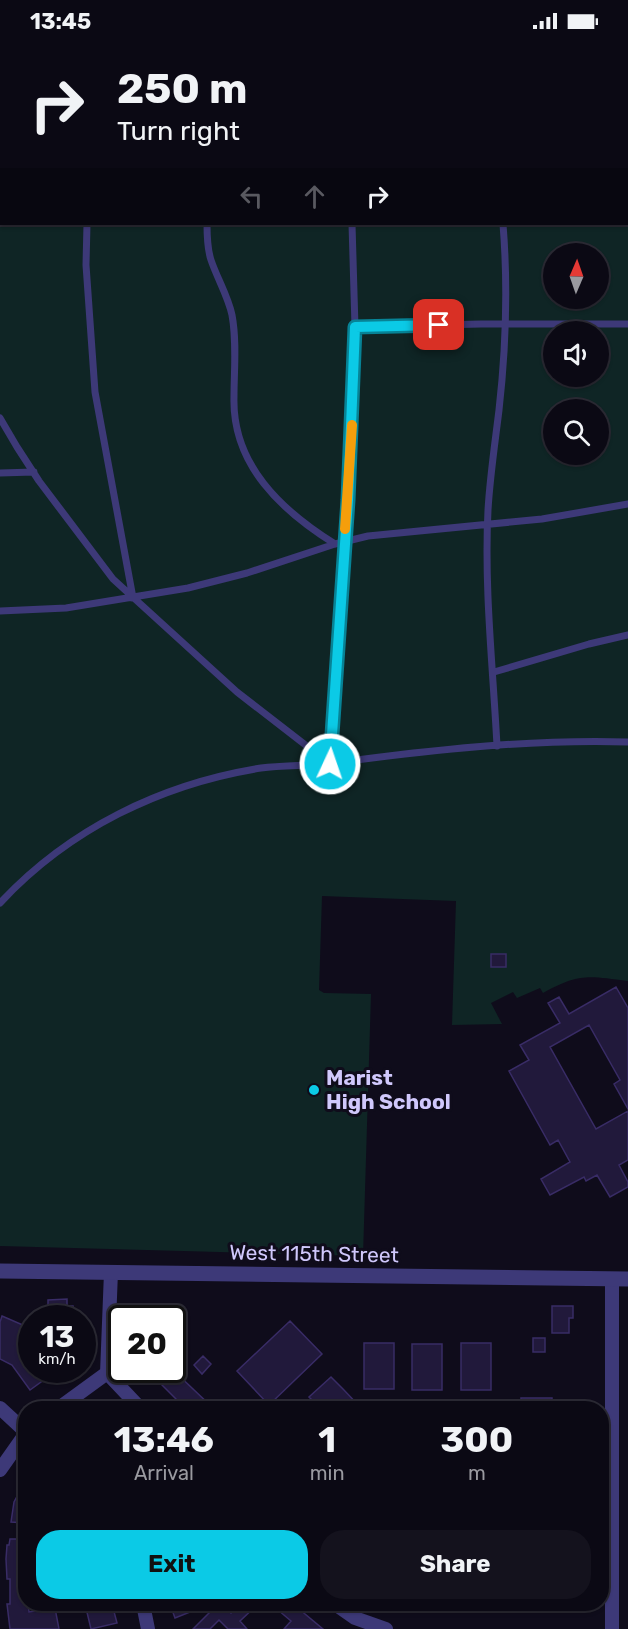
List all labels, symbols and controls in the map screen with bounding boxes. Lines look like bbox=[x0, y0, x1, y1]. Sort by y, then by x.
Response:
text: 13:45 bbox=[30, 8, 91, 35]
text: 250 m bbox=[117, 64, 247, 114]
icon: right bbox=[18, 66, 96, 144]
text: Turn right bbox=[117, 115, 240, 147]
icon: left bbox=[235, 180, 268, 213]
icon: ahead bbox=[298, 180, 331, 213]
icon: right bbox=[361, 180, 394, 213]
north arrow bbox=[543, 243, 609, 309]
map controls bbox=[543, 243, 609, 465]
pin bbox=[413, 299, 464, 350]
icon: arrive bbox=[422, 308, 455, 341]
button: sound bbox=[543, 321, 609, 387]
button: search bbox=[543, 399, 609, 465]
position arrow bbox=[298, 732, 362, 796]
place label: Marist High School bbox=[326, 1065, 451, 1114]
marker: Marist High School bbox=[307, 1083, 321, 1097]
street label: West 115th Street bbox=[229, 1240, 399, 1267]
speed limit sign: 20 bbox=[108, 1305, 186, 1383]
text: 13 bbox=[40, 1319, 74, 1355]
text: km/h bbox=[38, 1350, 76, 1368]
text: 13:46 bbox=[114, 1418, 214, 1461]
text: 1 bbox=[318, 1418, 336, 1461]
text: 300 bbox=[440, 1418, 513, 1461]
text: Arrival bbox=[134, 1461, 194, 1485]
text: min bbox=[310, 1461, 345, 1485]
text: m bbox=[468, 1461, 486, 1485]
button: Exit bbox=[36, 1530, 308, 1599]
button: Share bbox=[320, 1530, 591, 1599]

